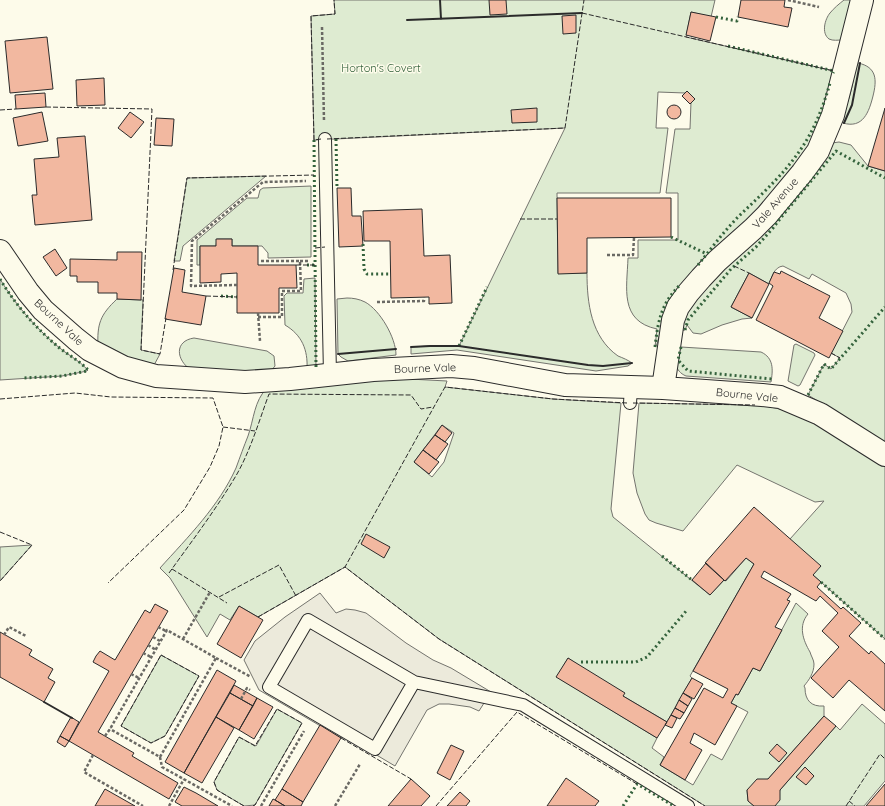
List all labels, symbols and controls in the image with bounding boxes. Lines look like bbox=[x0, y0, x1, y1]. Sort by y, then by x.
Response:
park label: Horton's Covert bbox=[341, 61, 421, 75]
street label: Vale Avenue bbox=[749, 175, 801, 231]
street label: Bourne Vale bbox=[31, 296, 87, 348]
street label: Bourne Vale bbox=[394, 360, 456, 376]
street label: Bourne Vale bbox=[715, 385, 779, 405]

